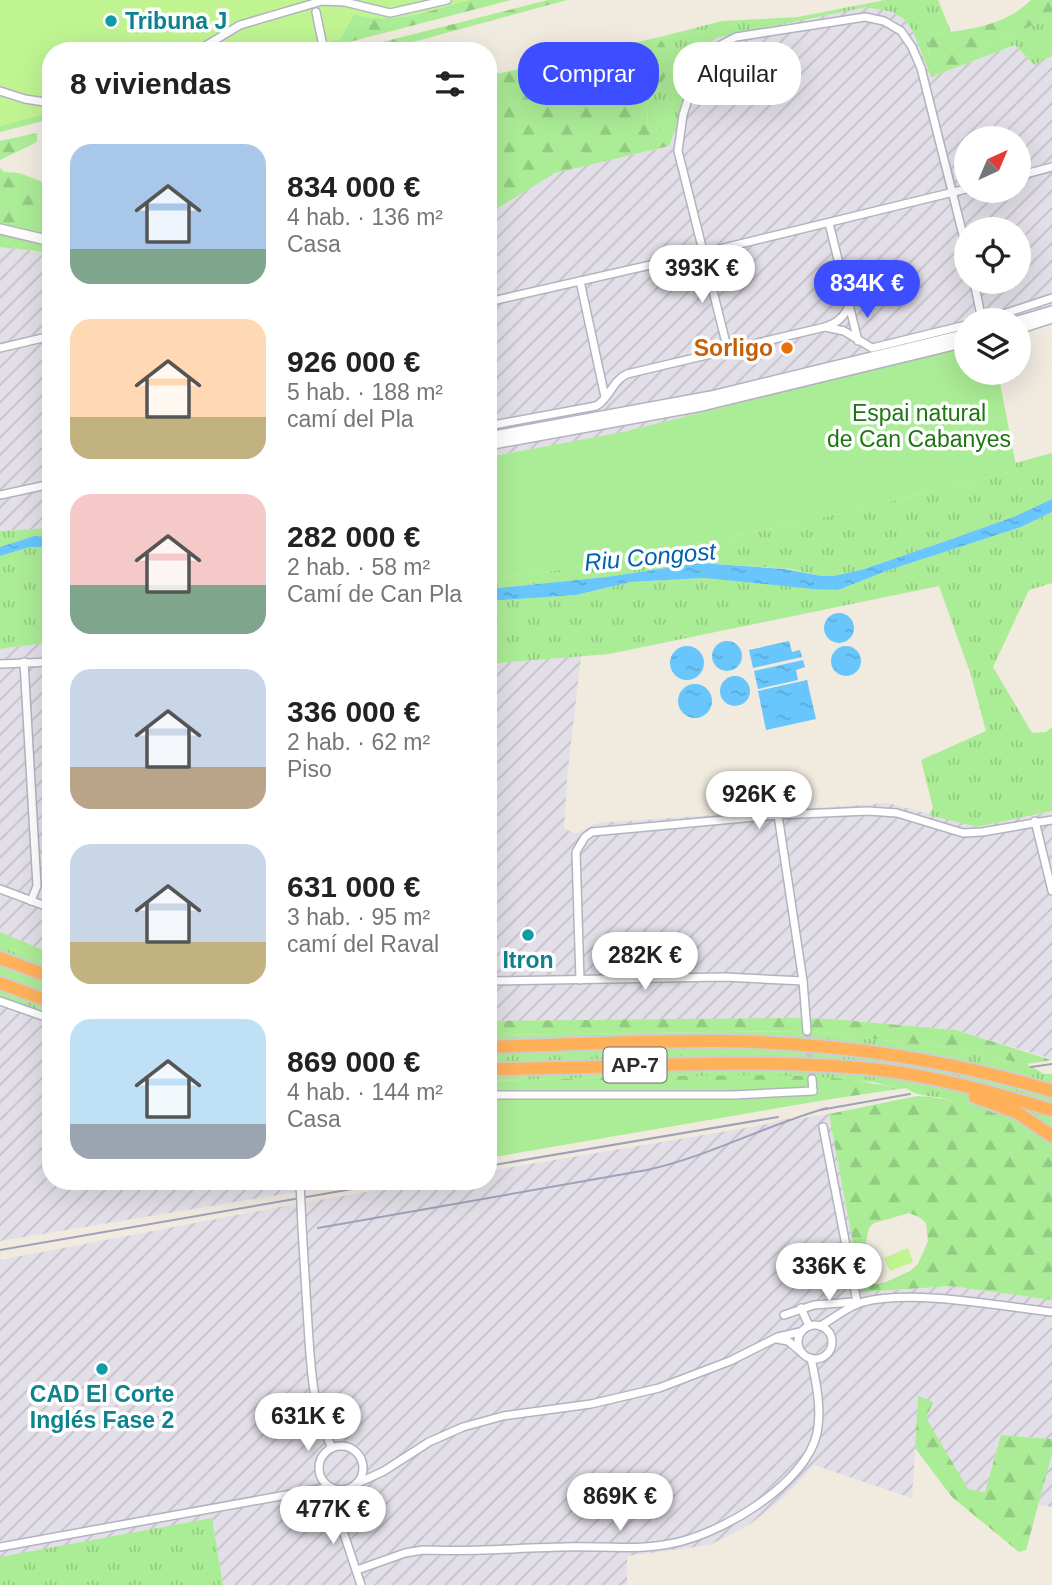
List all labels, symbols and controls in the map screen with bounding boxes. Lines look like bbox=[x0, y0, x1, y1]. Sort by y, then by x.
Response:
place label: Tribuna J bbox=[125, 8, 227, 34]
marker: Tribuna J bbox=[103, 13, 119, 29]
chip: Comprar bbox=[518, 42, 659, 105]
chip: Alquilar bbox=[673, 42, 801, 105]
icon: filters bbox=[431, 65, 469, 103]
text: 8 viviendas bbox=[70, 67, 232, 100]
north arrow bbox=[954, 126, 1031, 203]
map controls bbox=[954, 126, 1031, 385]
text: 834 000 € bbox=[287, 170, 420, 203]
icon: home bbox=[126, 172, 210, 256]
text: 4 hab. · 136 m² bbox=[287, 204, 443, 230]
button: locate bbox=[954, 217, 1031, 294]
text: Casa bbox=[287, 231, 341, 257]
pin: 393K € bbox=[645, 246, 759, 305]
text: 393K € bbox=[665, 255, 739, 281]
pin: 834K € bbox=[810, 260, 924, 320]
text: 834K € bbox=[830, 270, 904, 296]
button: layers bbox=[954, 308, 1031, 385]
place label: Sorligo bbox=[694, 335, 773, 361]
marker: Sorligo bbox=[779, 340, 795, 356]
text: 926 000 € bbox=[287, 345, 420, 378]
icon: home bbox=[126, 347, 210, 431]
text: 5 hab. · 188 m² bbox=[287, 379, 443, 405]
park label: Espai natural de Can Cabanyes bbox=[827, 400, 1011, 452]
text: camí del Pla bbox=[287, 406, 414, 432]
text: 282 000 € bbox=[287, 520, 420, 553]
icon: home bbox=[126, 522, 210, 606]
water label: Riu Congost bbox=[583, 537, 718, 576]
text: 2 hab. · 58 m² bbox=[287, 554, 430, 580]
text: Camí de Can Pla bbox=[287, 581, 462, 607]
text: 336 000 € bbox=[287, 695, 420, 728]
icon: home bbox=[126, 697, 210, 781]
text: 2 hab. · 62 m² bbox=[287, 729, 430, 755]
text: Piso bbox=[287, 756, 332, 782]
pin: 926K € bbox=[702, 772, 816, 831]
text: 926K € bbox=[722, 781, 796, 807]
text: 631 000 € bbox=[287, 870, 420, 903]
icon: home bbox=[126, 872, 210, 956]
text: 3 hab. · 95 m² bbox=[287, 904, 430, 930]
marker: Itron bbox=[520, 927, 536, 943]
text: camí del Raval bbox=[287, 931, 439, 957]
pin: 282K € bbox=[588, 932, 702, 992]
text: 282K € bbox=[608, 942, 682, 968]
place label: Itron bbox=[502, 947, 554, 973]
text: 869 000 € bbox=[287, 1045, 420, 1078]
icon: home bbox=[126, 1047, 210, 1131]
road number: AP-7 bbox=[604, 1048, 666, 1082]
text: 4 hab. · 144 m² bbox=[287, 1079, 443, 1105]
text: Casa bbox=[287, 1106, 341, 1132]
pin: 336K € bbox=[772, 1244, 886, 1303]
text: 336K € bbox=[792, 1253, 866, 1279]
marker: CAD El Corte Inglés Fase 2 bbox=[94, 1361, 110, 1377]
place label: CAD El Corte Inglés Fase 2 bbox=[30, 1381, 174, 1433]
pin: 631K € bbox=[251, 1394, 365, 1453]
text: 631K € bbox=[271, 1403, 345, 1429]
pin: 869K € bbox=[563, 1474, 677, 1533]
text: 869K € bbox=[583, 1483, 657, 1509]
pin: 477K € bbox=[276, 1486, 390, 1546]
text: 477K € bbox=[296, 1496, 370, 1522]

